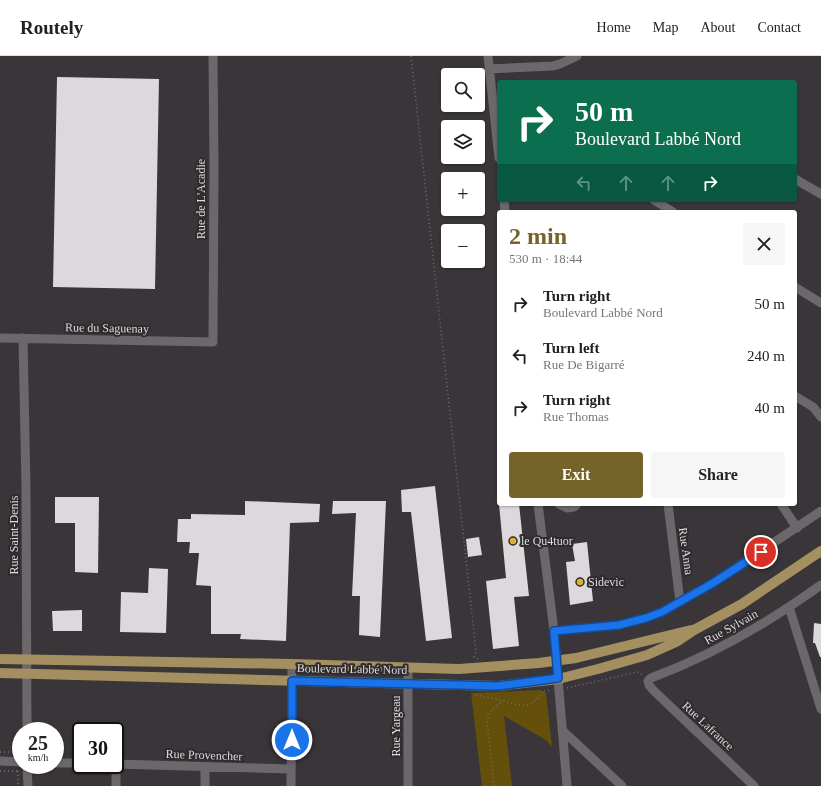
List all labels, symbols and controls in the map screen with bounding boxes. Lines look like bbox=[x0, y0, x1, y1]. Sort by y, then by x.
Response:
text: Routely bbox=[20, 17, 83, 38]
text: Home bbox=[597, 20, 631, 35]
text: Map bbox=[653, 20, 678, 35]
text: About bbox=[700, 20, 735, 35]
text: Contact bbox=[757, 20, 801, 35]
map controls bbox=[441, 68, 485, 268]
button: search bbox=[441, 68, 485, 112]
icon: right bbox=[509, 96, 561, 148]
text: 50 m bbox=[575, 96, 633, 127]
button: layers bbox=[441, 120, 485, 164]
text: Boulevard Labbé Nord bbox=[575, 129, 741, 149]
street label: Rue de L'Acadie bbox=[194, 159, 208, 239]
button: + bbox=[441, 172, 485, 216]
icon: left bbox=[573, 172, 595, 194]
icon: ahead bbox=[615, 172, 637, 194]
icon: ahead bbox=[657, 172, 679, 194]
icon: right bbox=[699, 172, 721, 194]
text: 2 min bbox=[509, 223, 567, 249]
button: close bbox=[743, 223, 785, 265]
button: − bbox=[441, 224, 485, 268]
text: 530 m · 18:44 bbox=[509, 251, 582, 266]
text: Turn right bbox=[543, 288, 610, 304]
icon: right bbox=[509, 293, 531, 315]
text: 50 m bbox=[755, 296, 785, 312]
text: Boulevard Labbé Nord bbox=[543, 305, 663, 320]
street label: Rue du Saguenay bbox=[65, 320, 149, 336]
text: Turn left bbox=[543, 340, 600, 356]
icon: left bbox=[509, 345, 531, 367]
text: 240 m bbox=[747, 348, 785, 364]
text: Rue De Bigarré bbox=[543, 357, 625, 372]
text: Turn right bbox=[543, 392, 610, 408]
icon: right bbox=[509, 397, 531, 419]
text: 40 m bbox=[755, 400, 785, 416]
text: Rue Thomas bbox=[543, 409, 609, 424]
button: Exit bbox=[509, 452, 643, 498]
button: Share bbox=[651, 452, 785, 498]
street label: Rue Saint-Denis bbox=[7, 495, 21, 575]
street label: Rue Anna bbox=[676, 526, 696, 576]
place label: le Qu4tuor bbox=[521, 534, 573, 548]
pin bbox=[744, 535, 778, 569]
marker: le Qu4tuor bbox=[508, 536, 518, 546]
icon: arrive bbox=[750, 541, 772, 563]
place label: Sidevic bbox=[588, 575, 624, 589]
marker: Sidevic bbox=[575, 577, 585, 587]
street label: Rue Sylvain bbox=[702, 607, 760, 647]
street label: Boulevard Labbé Nord bbox=[297, 661, 407, 677]
street label: Rue Yargeau bbox=[389, 695, 403, 757]
street label: Rue Lafrance bbox=[679, 699, 737, 753]
position arrow bbox=[271, 719, 313, 761]
speed limit sign: 30 bbox=[72, 722, 124, 774]
text: 25 bbox=[28, 732, 48, 754]
street label: Rue Provencher bbox=[165, 747, 243, 763]
text: km/h bbox=[28, 752, 48, 763]

